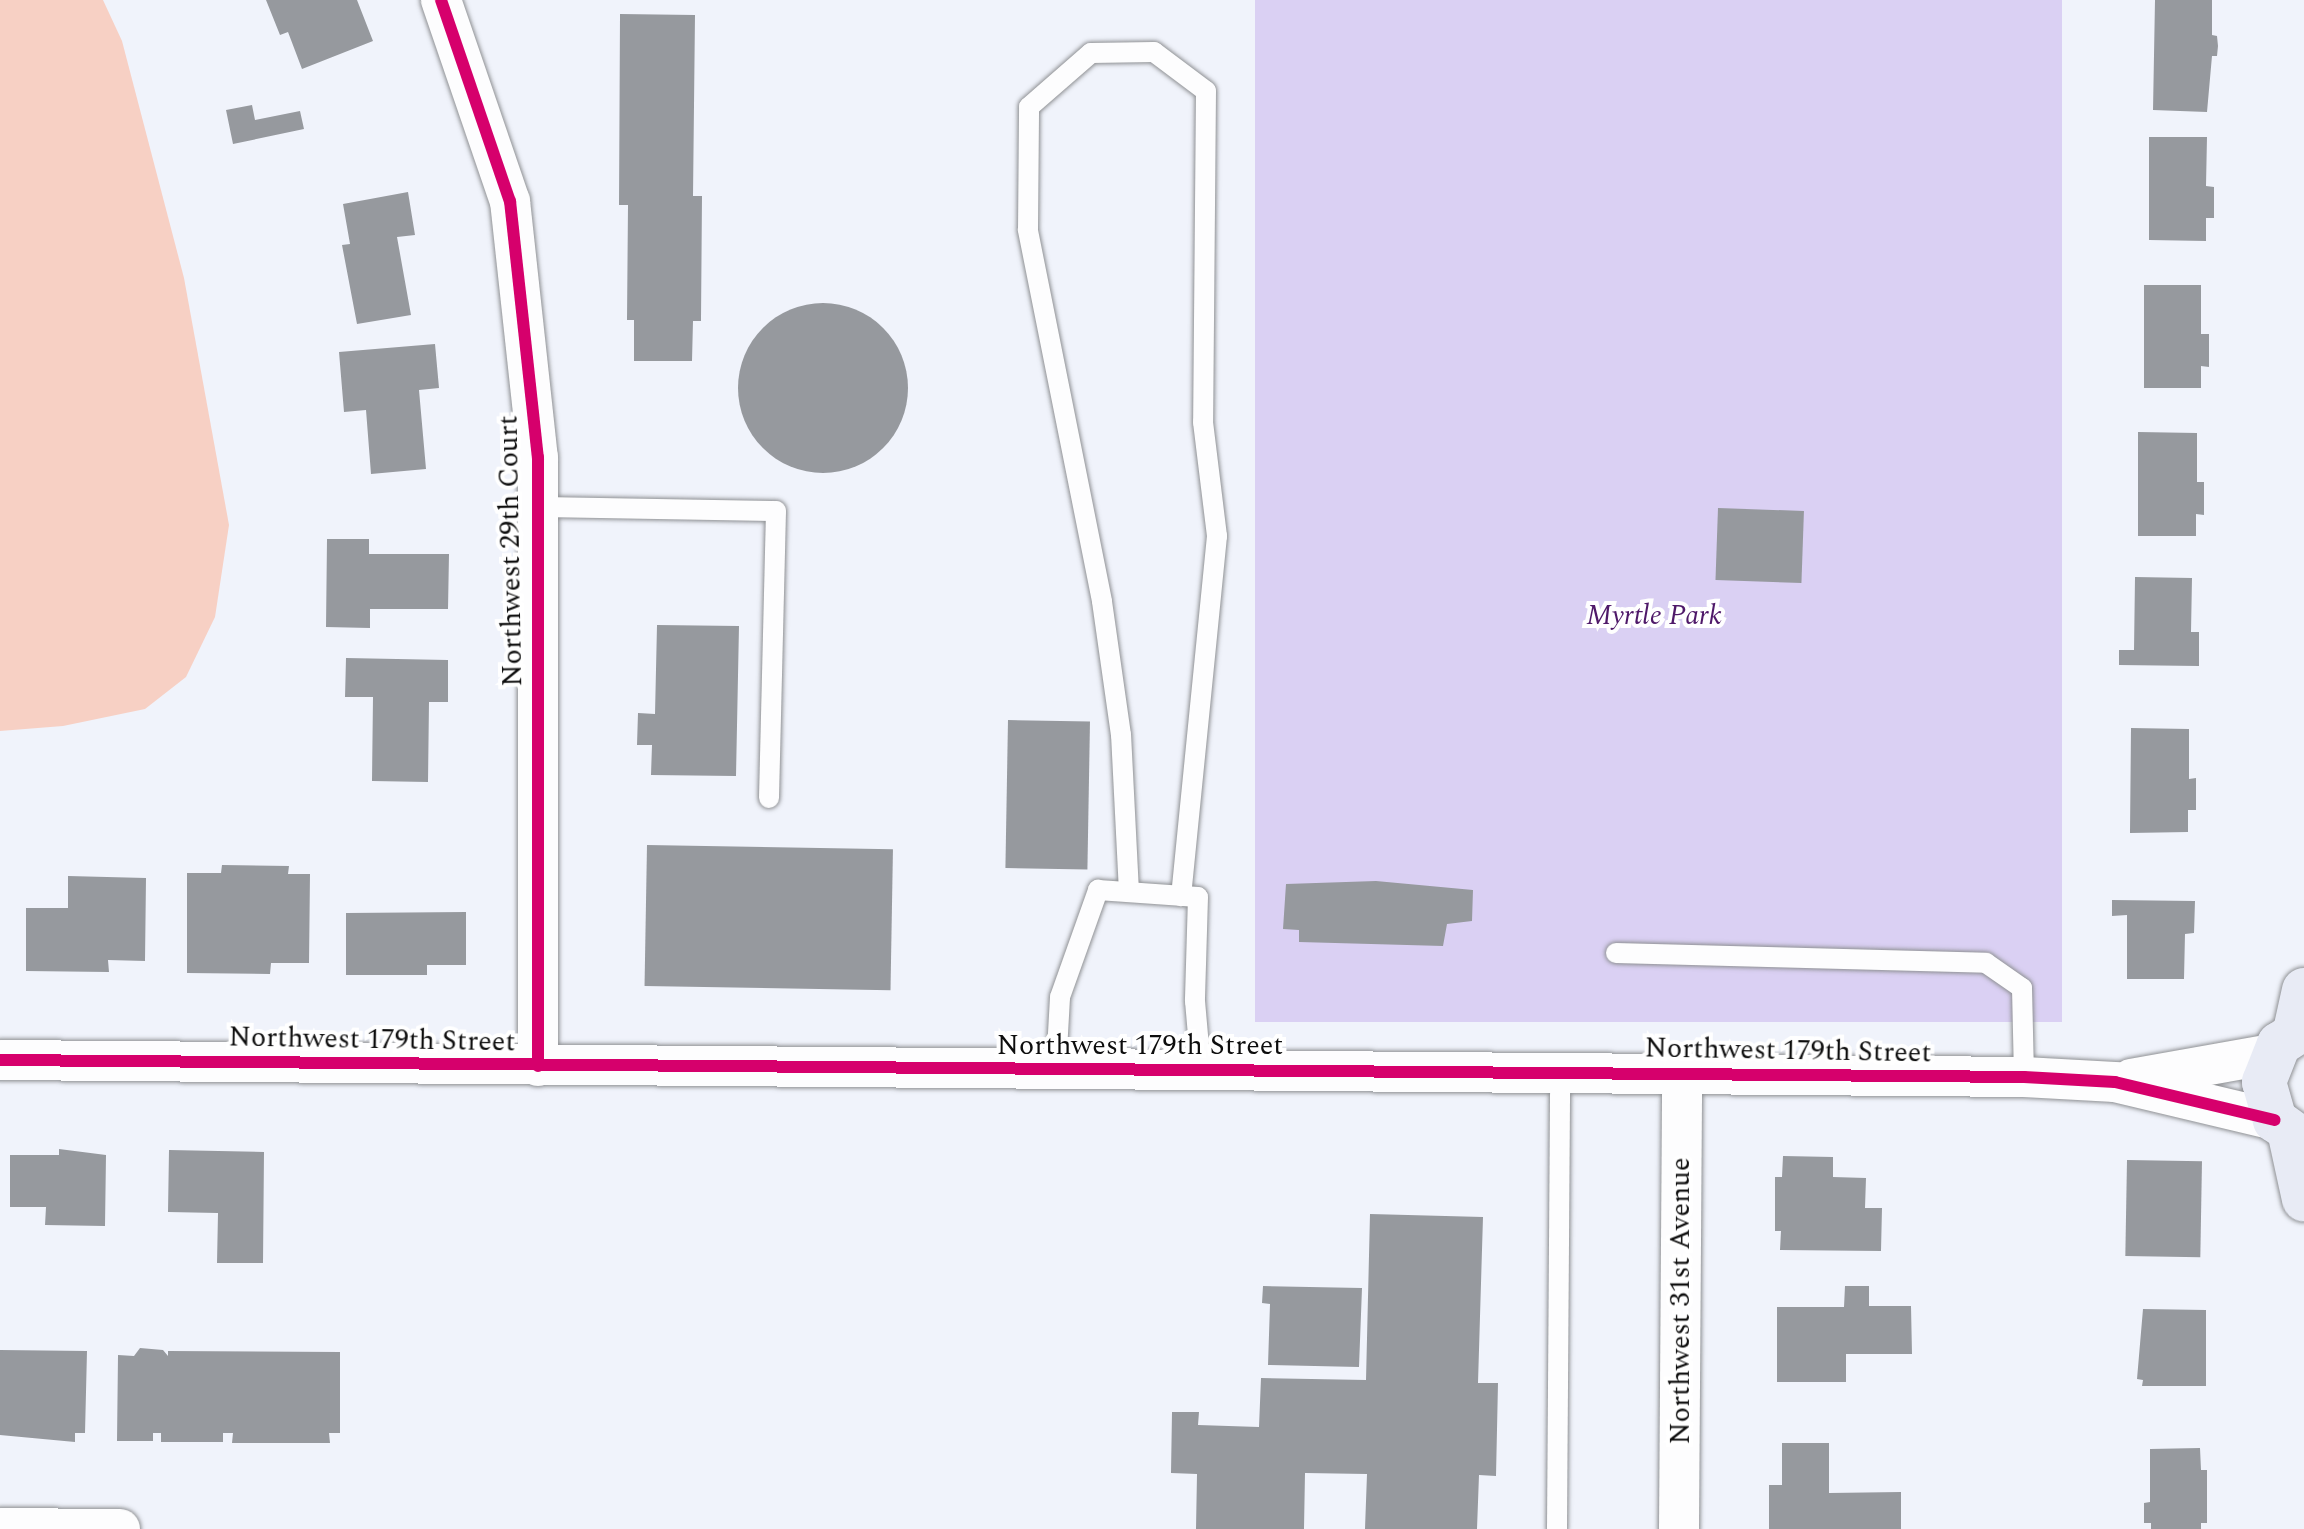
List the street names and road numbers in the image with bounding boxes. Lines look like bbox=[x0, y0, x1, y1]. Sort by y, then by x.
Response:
street label: Northwest 29th Court bbox=[492, 415, 530, 687]
street label: Northwest 179th Street bbox=[228, 1021, 516, 1059]
street label: Northwest 179th Street bbox=[997, 1029, 1283, 1063]
street label: Northwest 179th Street bbox=[1644, 1032, 1932, 1070]
street label: Northwest 31st Avenue bbox=[1664, 1157, 1698, 1445]

